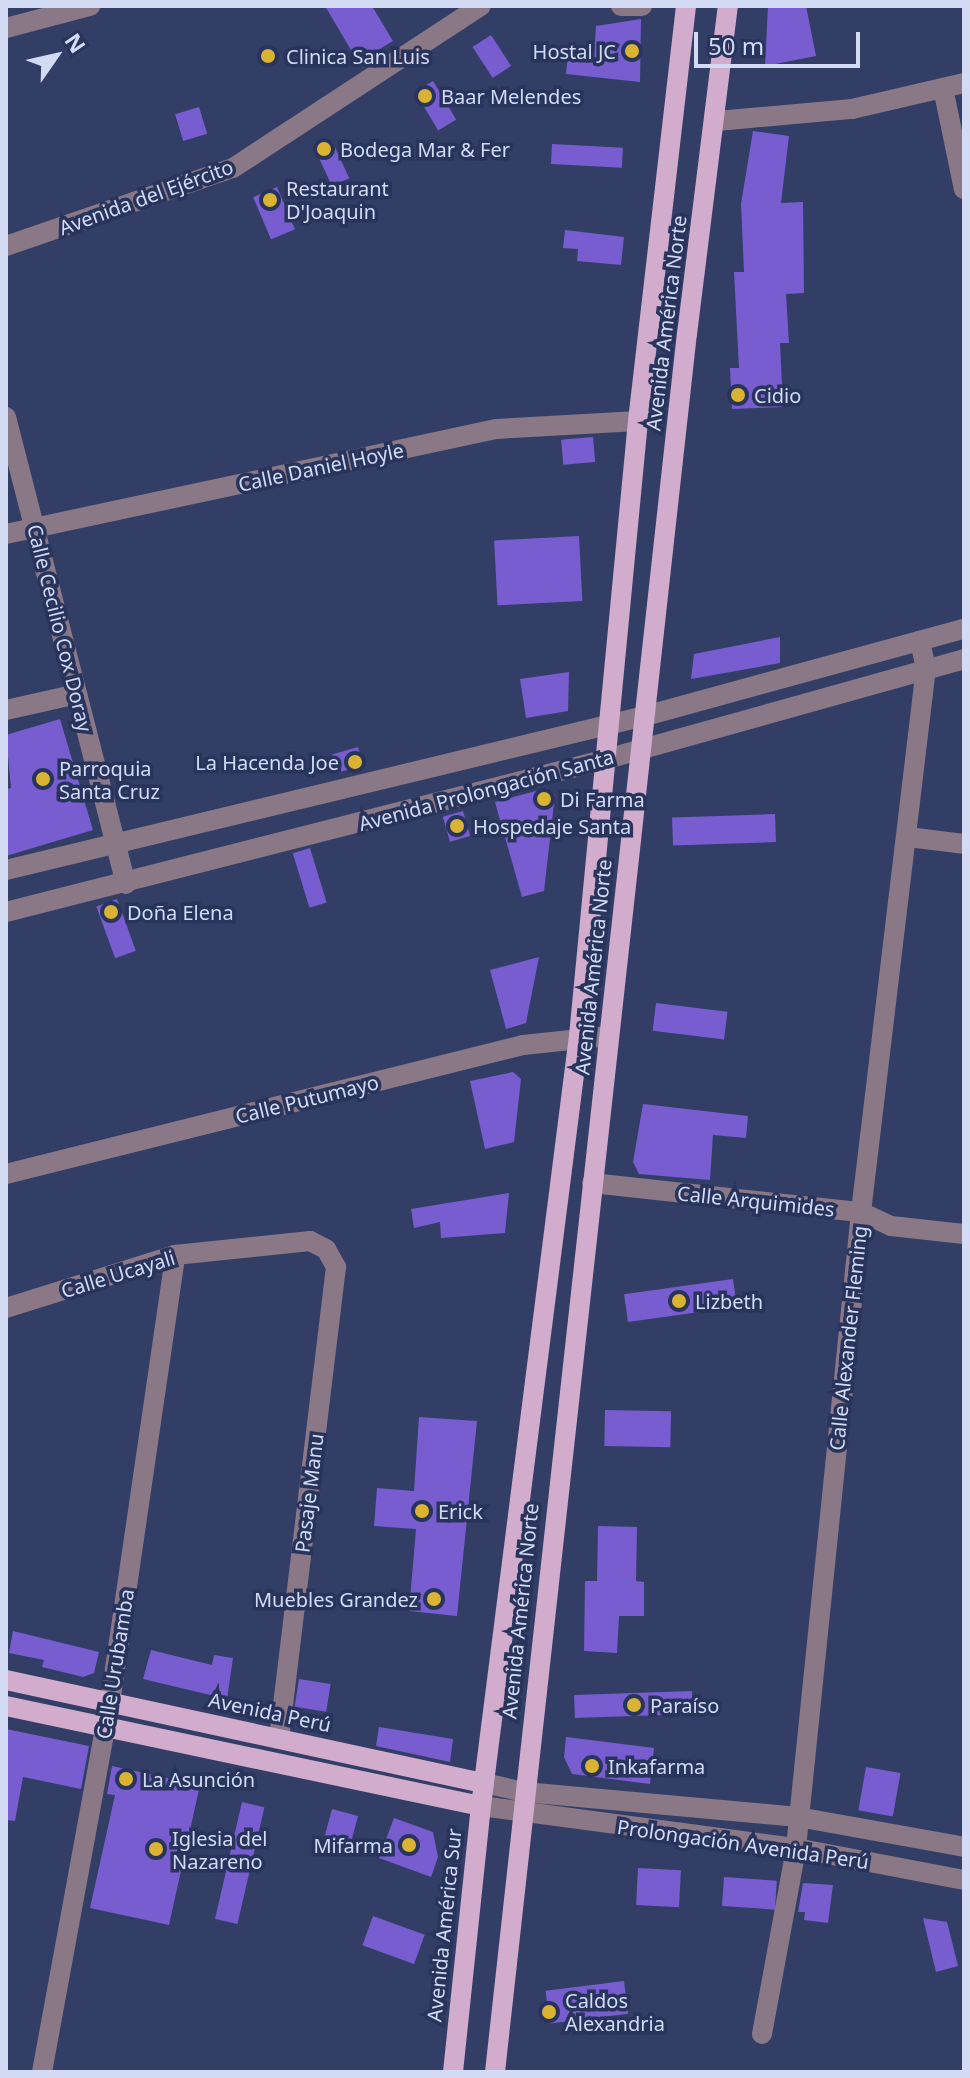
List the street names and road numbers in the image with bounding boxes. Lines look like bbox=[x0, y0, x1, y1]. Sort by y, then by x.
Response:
street label: Avenida del Ejército bbox=[55, 154, 237, 240]
street label: Avenida América Norte bbox=[641, 214, 691, 432]
street label: Calle Daniel Hoyle bbox=[236, 438, 406, 496]
street label: Calle Cecilio Cox Doray bbox=[23, 522, 97, 734]
street label: Avenida Prolongación Santa bbox=[356, 744, 616, 836]
street label: Avenida América Norte bbox=[570, 858, 616, 1076]
street label: Calle Putumayo bbox=[233, 1070, 381, 1128]
street label: Calle Arquimides bbox=[676, 1181, 836, 1221]
street label: Calle Alexander Fleming bbox=[824, 1224, 872, 1452]
street label: Calle Ucayali bbox=[58, 1245, 178, 1303]
street label: Pasaje Manu bbox=[290, 1432, 328, 1554]
street label: Avenida América Norte bbox=[497, 1502, 543, 1720]
street label: Calle Urubamba bbox=[91, 1587, 139, 1741]
street label: Avenida Perú bbox=[207, 1687, 333, 1737]
street label: Prolongación Avenida Perú bbox=[616, 1814, 870, 1874]
street label: Avenida América Sur bbox=[422, 1827, 466, 2023]

